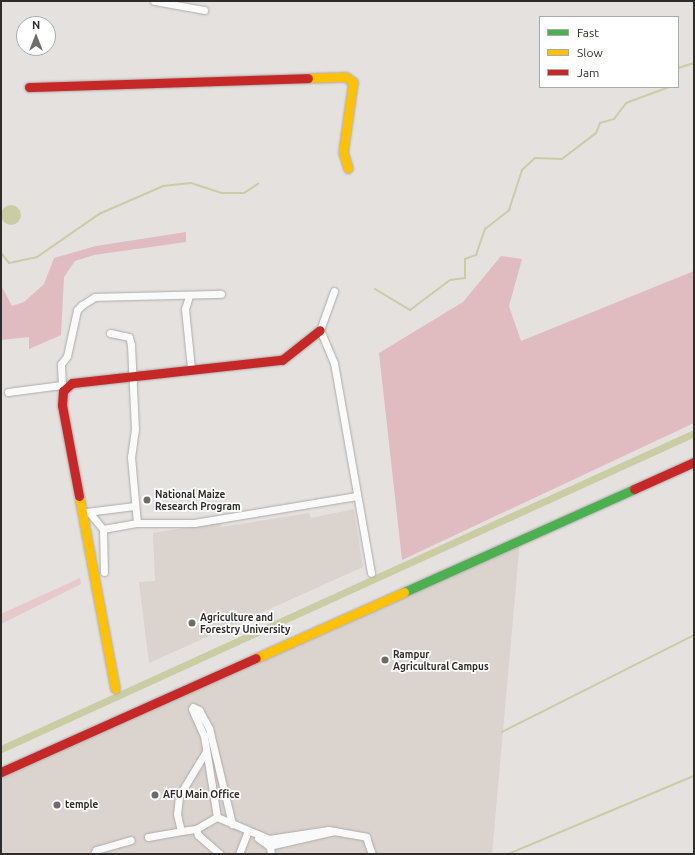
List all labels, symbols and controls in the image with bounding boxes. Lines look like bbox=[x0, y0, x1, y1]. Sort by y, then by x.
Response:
north arrow bbox=[16, 16, 56, 56]
legend bbox=[539, 16, 679, 88]
text: N bbox=[32, 19, 40, 31]
text: Fast bbox=[577, 26, 599, 39]
text: Slow bbox=[577, 46, 603, 59]
text: Jam bbox=[577, 66, 599, 79]
place label: National Maize Research Program bbox=[155, 488, 241, 512]
marker: National Maize Research Program bbox=[142, 495, 152, 505]
place label: Agriculture and Forestry University bbox=[200, 611, 290, 634]
marker: Agriculture and Forestry University bbox=[187, 618, 197, 628]
place label: Rampur Agricultural Campus bbox=[393, 648, 489, 672]
marker: Rampur Agricultural Campus bbox=[380, 655, 390, 665]
place label: AFU Main Office bbox=[163, 789, 240, 801]
marker: AFU Main Office bbox=[150, 790, 160, 800]
place label: temple bbox=[65, 799, 98, 811]
marker: temple bbox=[52, 800, 62, 810]

